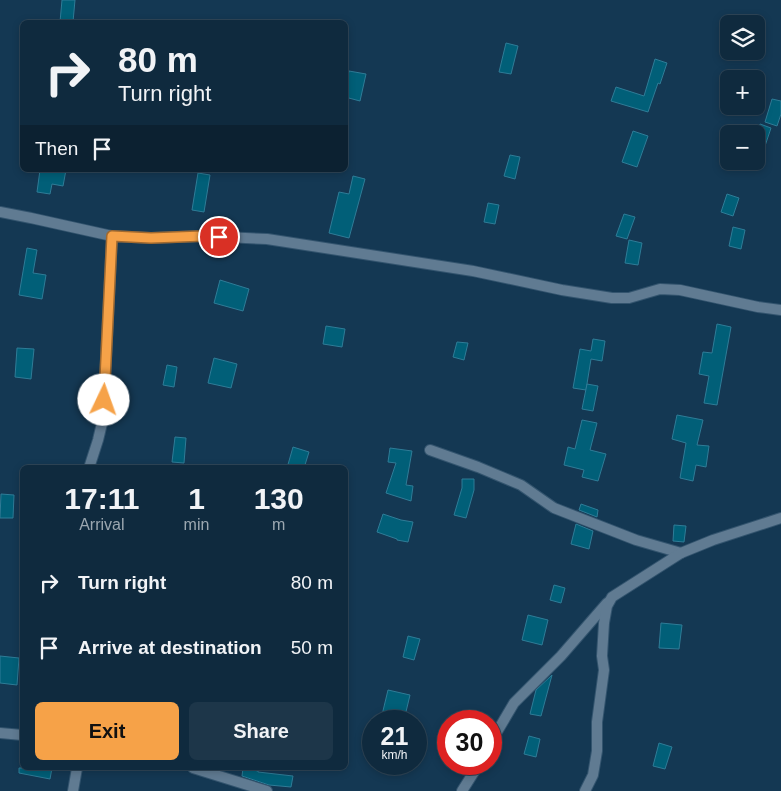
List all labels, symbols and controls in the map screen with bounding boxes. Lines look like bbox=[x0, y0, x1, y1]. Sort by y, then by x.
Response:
map controls bbox=[720, 15, 765, 170]
button: layers bbox=[720, 15, 765, 60]
icon: right bbox=[35, 40, 100, 105]
text: 80 m bbox=[118, 40, 198, 79]
button: + bbox=[720, 70, 765, 115]
text: Turn right bbox=[118, 81, 211, 106]
button: − bbox=[720, 125, 765, 170]
icon: arrive bbox=[88, 135, 116, 163]
text: Then bbox=[35, 138, 78, 159]
pin bbox=[198, 216, 240, 258]
icon: arrive bbox=[205, 223, 233, 251]
position arrow bbox=[77, 373, 129, 425]
text: 17:11 bbox=[64, 482, 139, 515]
text: 1 bbox=[188, 482, 205, 515]
text: 130 bbox=[254, 482, 304, 515]
text: Arrival bbox=[79, 516, 124, 533]
text: min bbox=[184, 516, 209, 533]
text: m bbox=[272, 516, 285, 533]
icon: right bbox=[35, 569, 63, 597]
text: Turn right bbox=[78, 572, 166, 593]
text: 80 m bbox=[291, 572, 333, 593]
icon: arrive bbox=[35, 634, 63, 662]
text: Arrive at destination bbox=[78, 637, 262, 658]
text: 50 m bbox=[291, 637, 333, 658]
button: Exit bbox=[35, 702, 179, 760]
button: Share bbox=[189, 702, 333, 760]
speed limit sign: 30 bbox=[437, 710, 502, 775]
text: 21 bbox=[381, 722, 408, 750]
text: km/h bbox=[381, 748, 408, 762]

